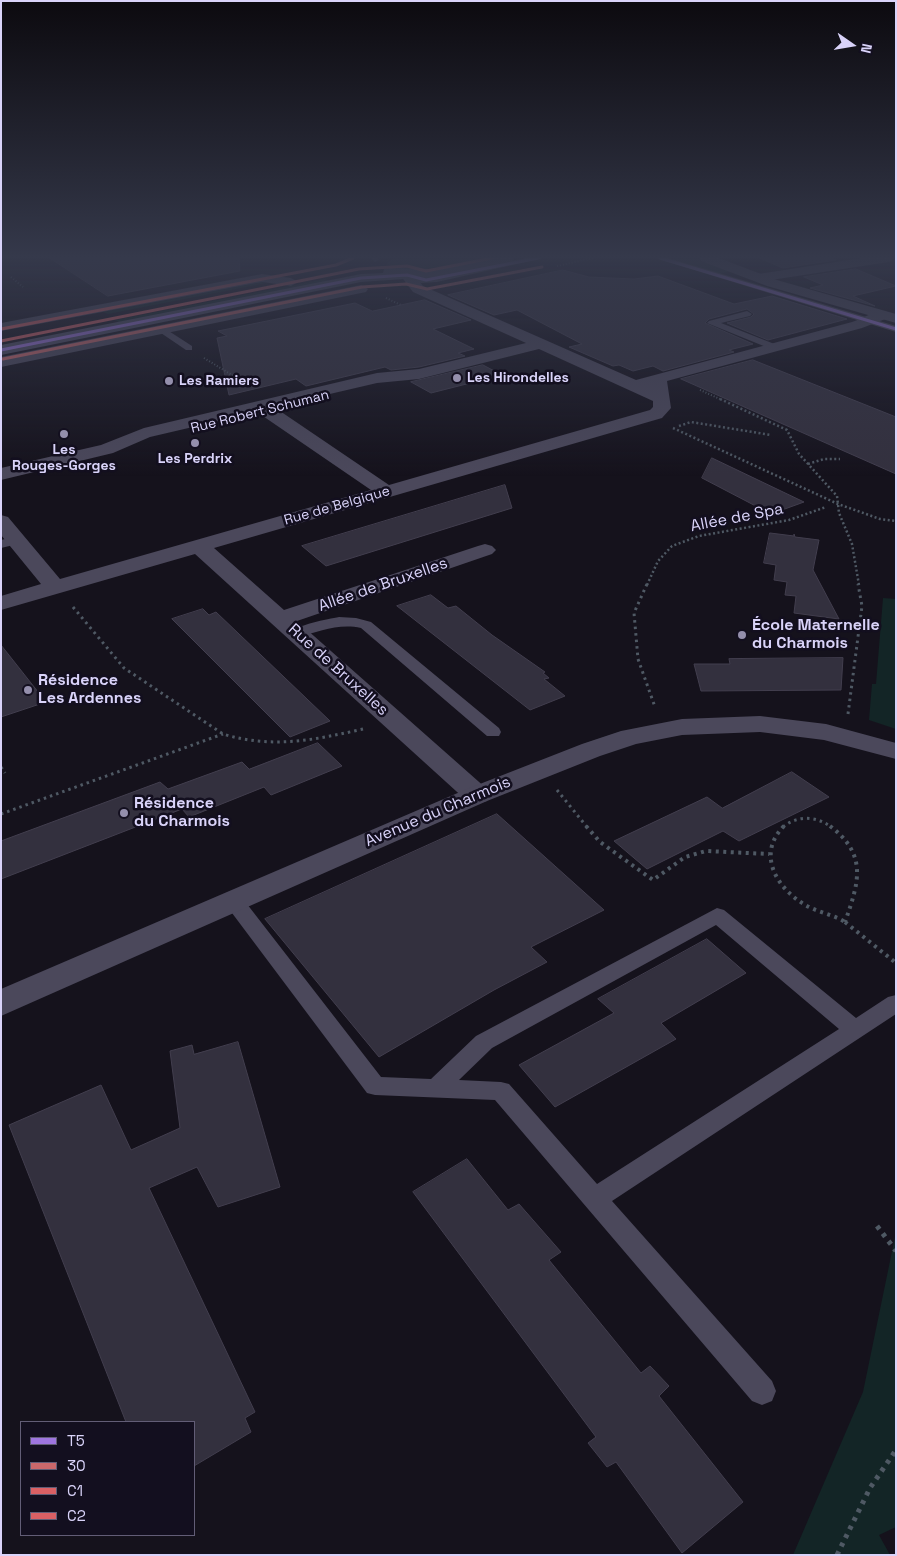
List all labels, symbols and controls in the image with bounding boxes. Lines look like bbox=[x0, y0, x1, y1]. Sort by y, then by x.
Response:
north arrow bbox=[827, 20, 877, 70]
text: N bbox=[857, 42, 876, 55]
place label: Les Hirondelles bbox=[467, 370, 569, 386]
marker: Les Hirondelles bbox=[451, 372, 463, 384]
place label: Les Ramiers bbox=[179, 373, 259, 389]
marker: Les Ramiers bbox=[163, 375, 175, 387]
street label: Rue Robert Schuman bbox=[189, 387, 331, 437]
marker: Les Rouges-Gorges bbox=[58, 428, 70, 440]
marker: Les Perdrix bbox=[189, 437, 201, 449]
place label: Les Rouges-Gorges bbox=[12, 442, 116, 474]
place label: Les Perdrix bbox=[158, 451, 232, 467]
street label: Rue de Belgique bbox=[282, 483, 392, 529]
street label: Allée de Spa bbox=[689, 500, 785, 536]
street label: Allée de Bruxelles bbox=[316, 554, 450, 616]
place label: École Maternelle du Charmois bbox=[752, 616, 880, 654]
street label: Rue de Bruxelles bbox=[284, 620, 392, 720]
marker: École Maternelle du Charmois bbox=[736, 629, 748, 641]
place label: Résidence Les Ardennes bbox=[38, 671, 141, 709]
marker: Résidence Les Ardennes bbox=[22, 684, 34, 696]
street label: Avenue du Charmois bbox=[362, 773, 514, 851]
place label: Résidence du Charmois bbox=[134, 794, 230, 832]
marker: Résidence du Charmois bbox=[118, 807, 130, 819]
legend bbox=[20, 1421, 195, 1536]
text: T5 bbox=[67, 1431, 85, 1450]
text: 30 bbox=[67, 1456, 86, 1475]
text: C1 bbox=[67, 1481, 83, 1500]
text: C2 bbox=[67, 1506, 86, 1525]

